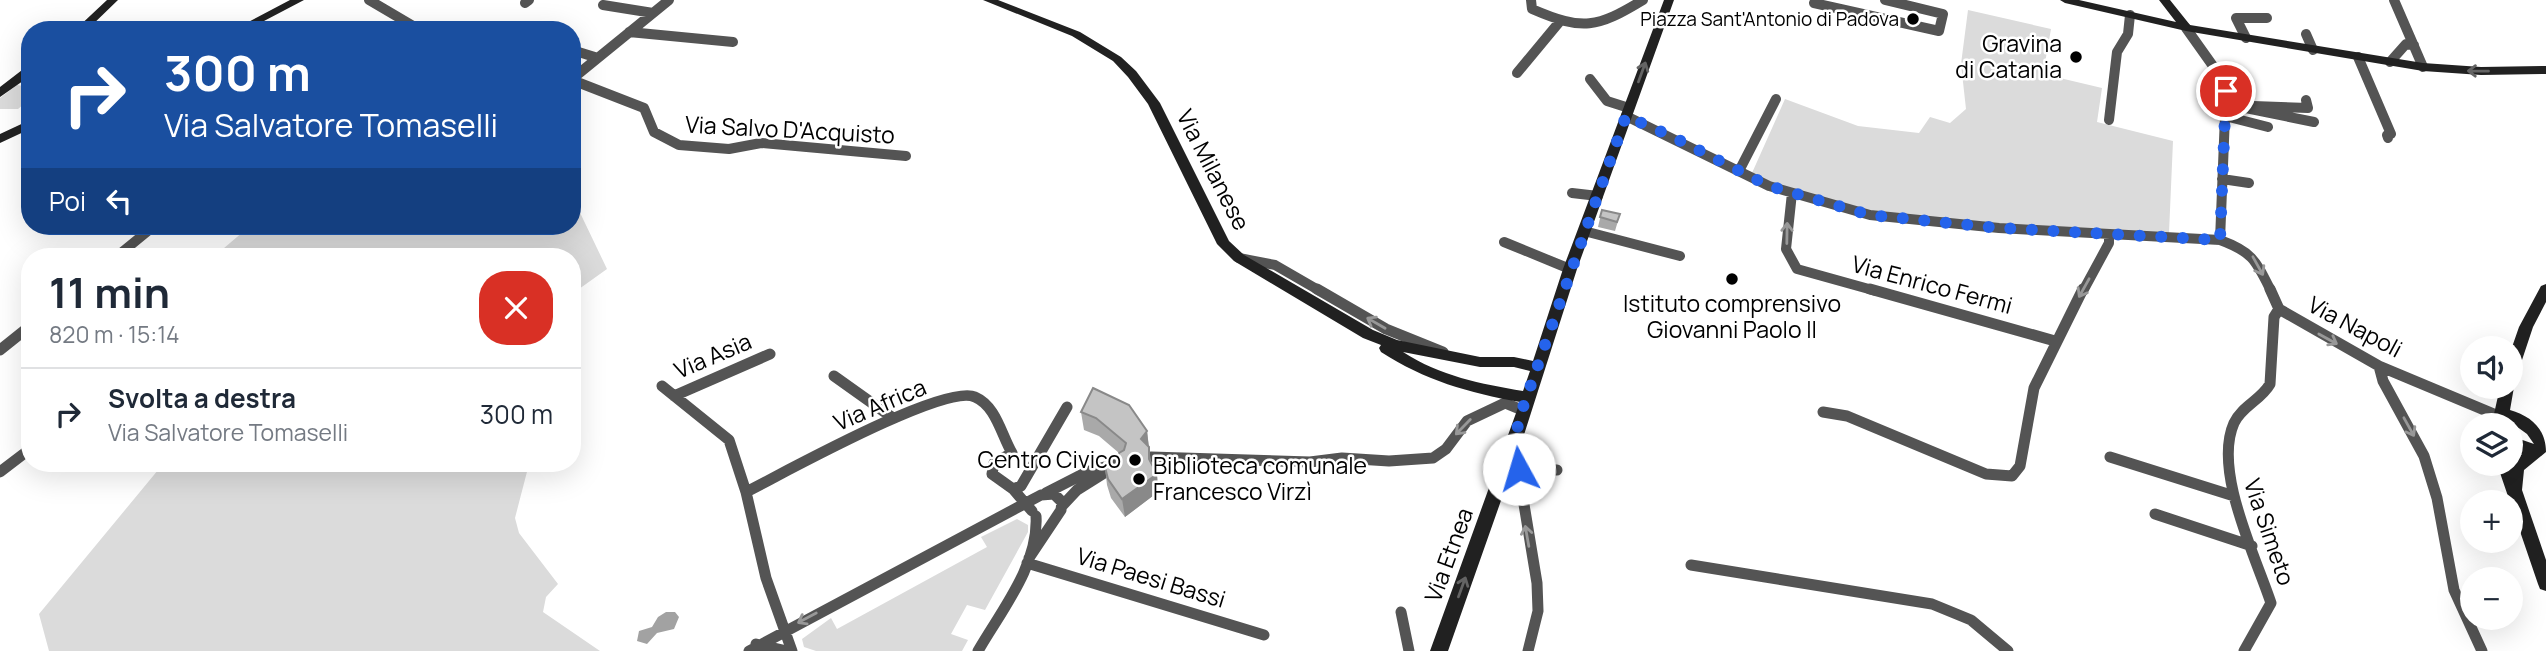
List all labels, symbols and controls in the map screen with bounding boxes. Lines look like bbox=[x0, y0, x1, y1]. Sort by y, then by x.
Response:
place label: Piazza Sant'Antonio di Padova bbox=[1640, 6, 1899, 32]
marker: Piazza Sant'Antonio di Padova bbox=[1905, 11, 1921, 27]
place label: Gravina di Catania bbox=[1955, 27, 2062, 85]
text: 300 m bbox=[164, 39, 311, 106]
icon: right bbox=[49, 49, 140, 140]
marker: Gravina di Catania bbox=[2068, 49, 2084, 65]
one-way arrow bbox=[1637, 61, 1650, 83]
pin bbox=[2196, 61, 2256, 121]
one-way arrow bbox=[2467, 64, 2490, 78]
icon: arrive bbox=[2207, 72, 2245, 110]
text: Via Salvatore Tomaselli bbox=[164, 103, 498, 147]
street label: Via Milanese bbox=[1170, 104, 1258, 235]
street label: Via Salvo D'Acquisto bbox=[684, 108, 896, 150]
icon: left bbox=[100, 182, 138, 220]
text: Poi bbox=[49, 183, 86, 219]
one-way arrow bbox=[1780, 222, 1793, 245]
street label: Via Enrico Fermi bbox=[1848, 247, 2016, 321]
one-way arrow bbox=[2252, 255, 2265, 276]
text: 11 min bbox=[49, 263, 170, 321]
button: close bbox=[479, 271, 553, 345]
marker: Istituto comprensivo Giovanni Paolo II bbox=[1724, 271, 1740, 287]
one-way arrow bbox=[2077, 277, 2090, 298]
place label: Istituto comprensivo Giovanni Paolo II bbox=[1623, 287, 1841, 345]
street label: Via Napoli bbox=[2303, 288, 2408, 364]
one-way arrow bbox=[1366, 316, 1387, 329]
text: 820 m · 15:14 bbox=[49, 318, 180, 350]
street label: Via Asia bbox=[669, 325, 756, 386]
one-way arrow bbox=[2318, 332, 2338, 346]
map controls bbox=[2460, 336, 2523, 630]
button: sound bbox=[2460, 336, 2523, 399]
street label: Via Africa bbox=[829, 370, 931, 438]
text: Svolta a destra bbox=[108, 380, 296, 416]
icon: right bbox=[49, 395, 87, 433]
text: 300 m bbox=[480, 396, 553, 432]
button: layers bbox=[2460, 413, 2523, 476]
text: Via Salvatore Tomaselli bbox=[108, 416, 348, 448]
one-way arrow bbox=[2402, 417, 2416, 437]
one-way arrow bbox=[1454, 419, 1471, 436]
position arrow bbox=[1482, 432, 1556, 506]
place label: Centro Civico bbox=[977, 443, 1121, 475]
place label: Biblioteca comunale Francesco Virzì bbox=[1153, 449, 1367, 507]
marker: Centro Civico bbox=[1127, 452, 1143, 468]
marker: Biblioteca comunale Francesco Virzì bbox=[1131, 471, 1147, 487]
street label: Via Simeto bbox=[2237, 474, 2303, 589]
button: + bbox=[2460, 490, 2523, 553]
street label: Via Etnea bbox=[1416, 503, 1480, 606]
one-way arrow bbox=[1520, 525, 1533, 548]
street label: Via Paesi Bassi bbox=[1073, 539, 1230, 615]
button: − bbox=[2460, 567, 2523, 630]
one-way arrow bbox=[1457, 576, 1469, 598]
one-way arrow bbox=[798, 612, 818, 626]

